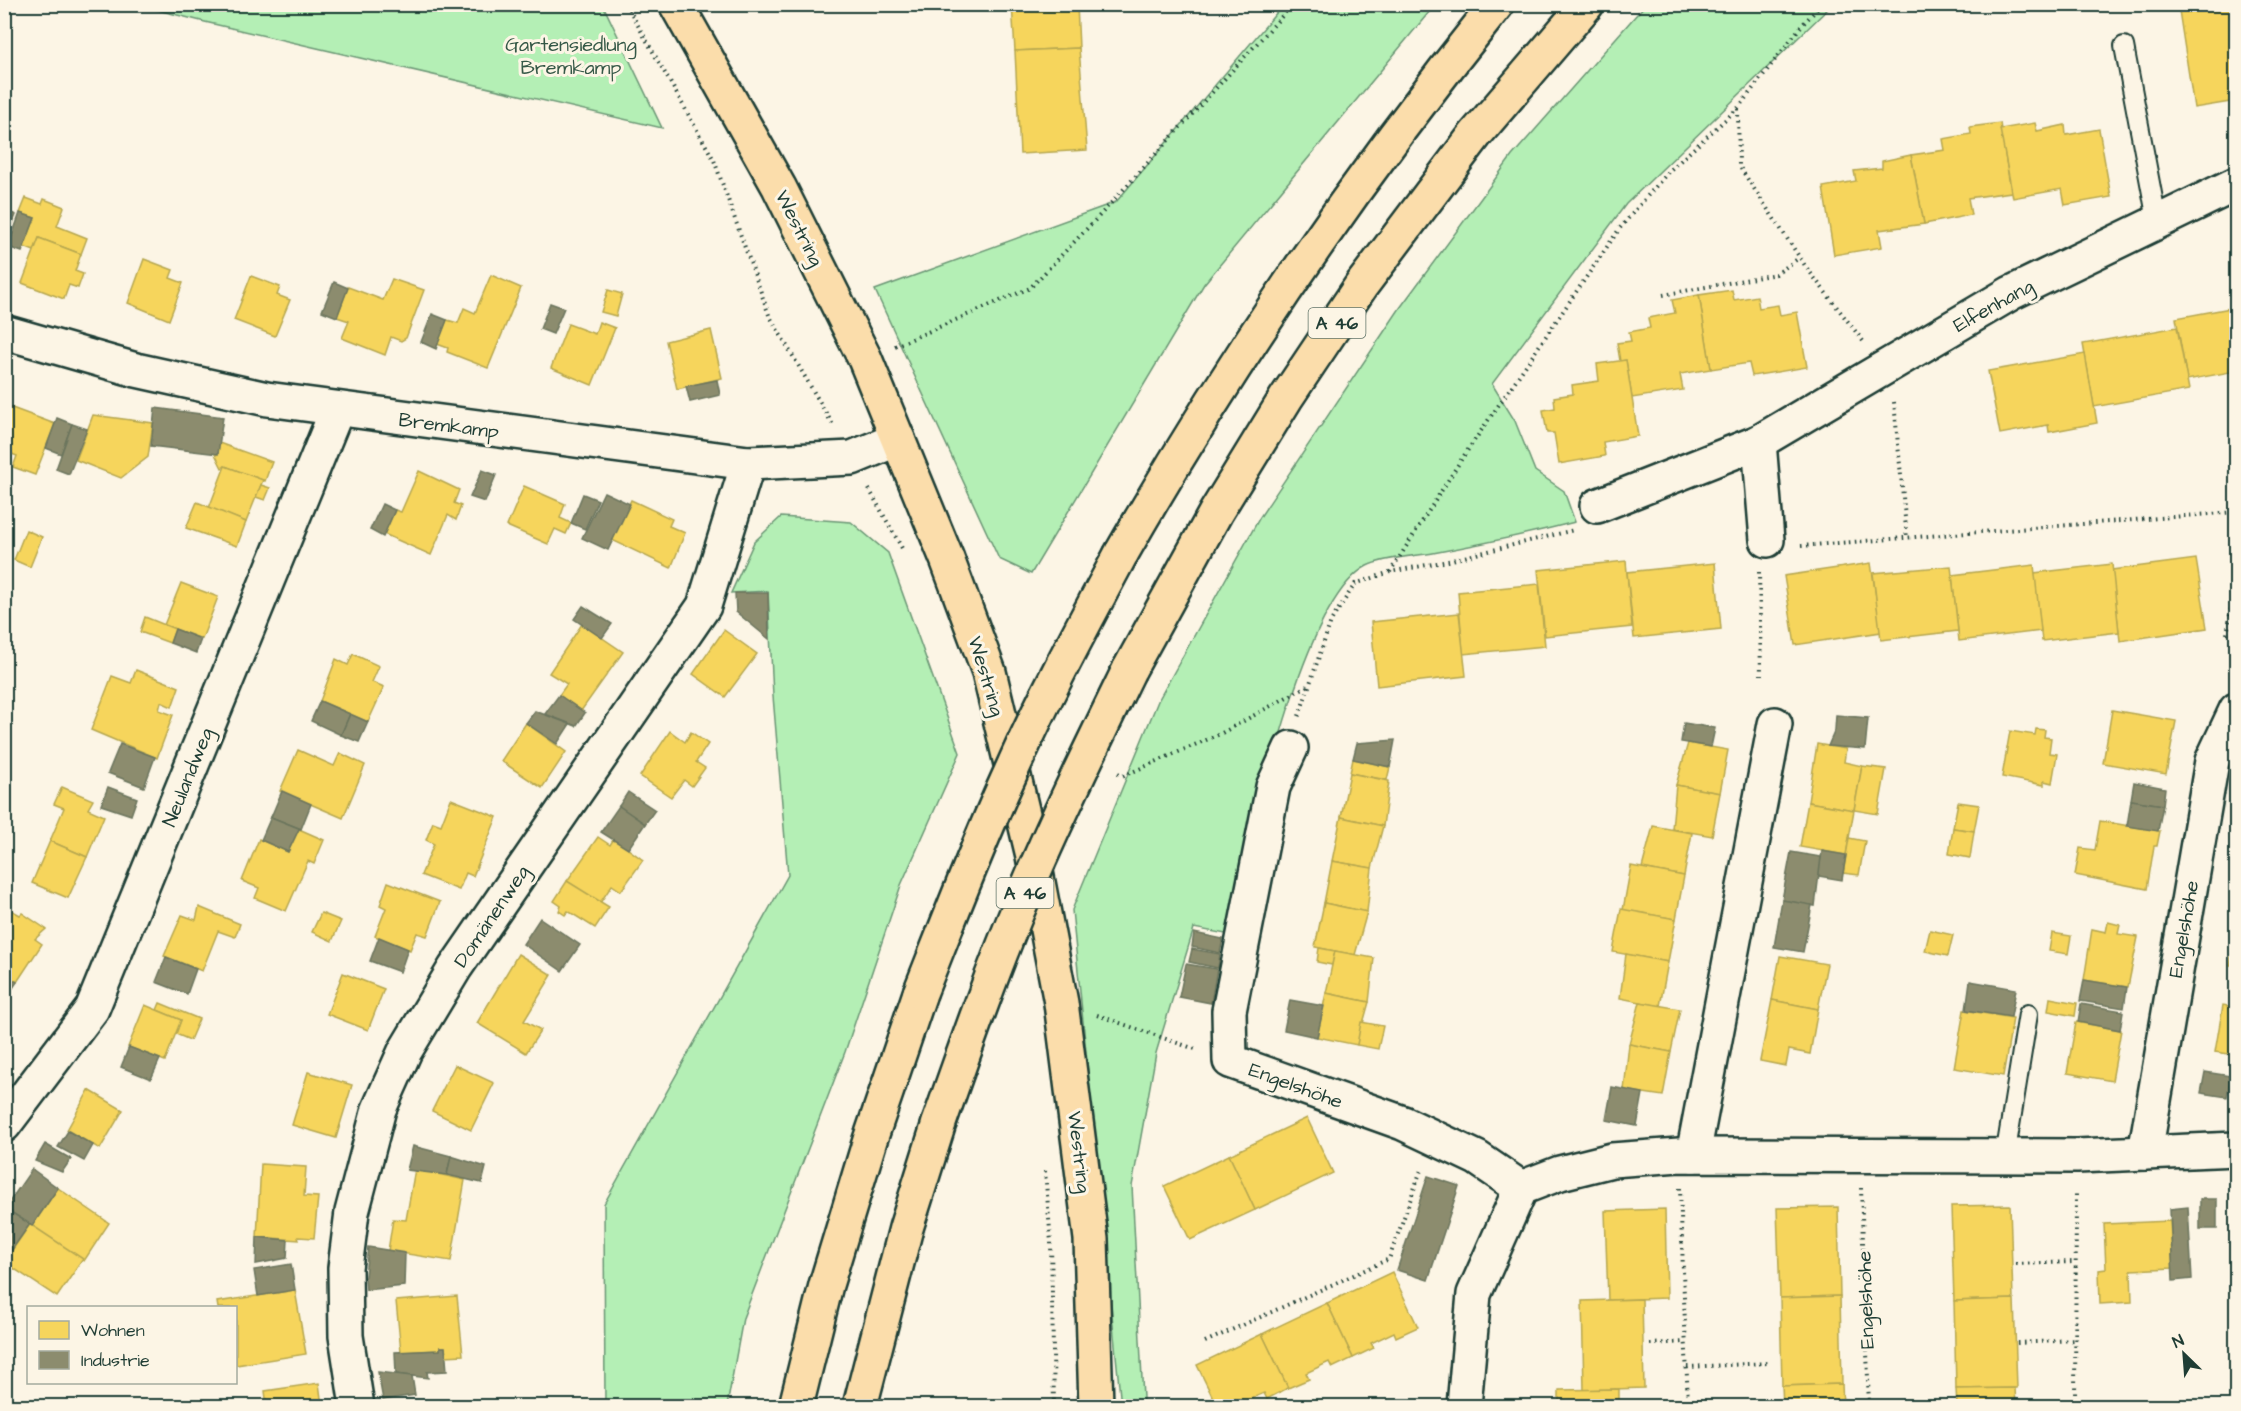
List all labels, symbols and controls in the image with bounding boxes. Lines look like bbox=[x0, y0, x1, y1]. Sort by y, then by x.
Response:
park label: Gartensiedlung Bremkamp bbox=[505, 31, 637, 82]
street label: Westring bbox=[767, 186, 830, 272]
street label: Elfenhang bbox=[1948, 272, 2039, 340]
road number: A 46 bbox=[1308, 308, 1366, 338]
street label: Bremkamp bbox=[397, 406, 501, 446]
street label: Westring bbox=[960, 633, 1011, 720]
street label: Neulandweg bbox=[155, 724, 221, 831]
street label: Domänenweg bbox=[447, 860, 537, 974]
road number: A 46 bbox=[996, 878, 1054, 908]
street label: Engelshöhe bbox=[2162, 878, 2207, 980]
street label: Engelshöhe bbox=[1244, 1056, 1347, 1117]
street label: Westring bbox=[1059, 1110, 1098, 1195]
street label: Engelshöhe bbox=[1850, 1250, 1883, 1349]
legend bbox=[27, 1306, 237, 1384]
text: Wohnen bbox=[81, 1318, 145, 1343]
north arrow bbox=[2154, 1324, 2214, 1384]
text: N bbox=[2169, 1329, 2187, 1353]
text: Industrie bbox=[81, 1348, 150, 1373]

